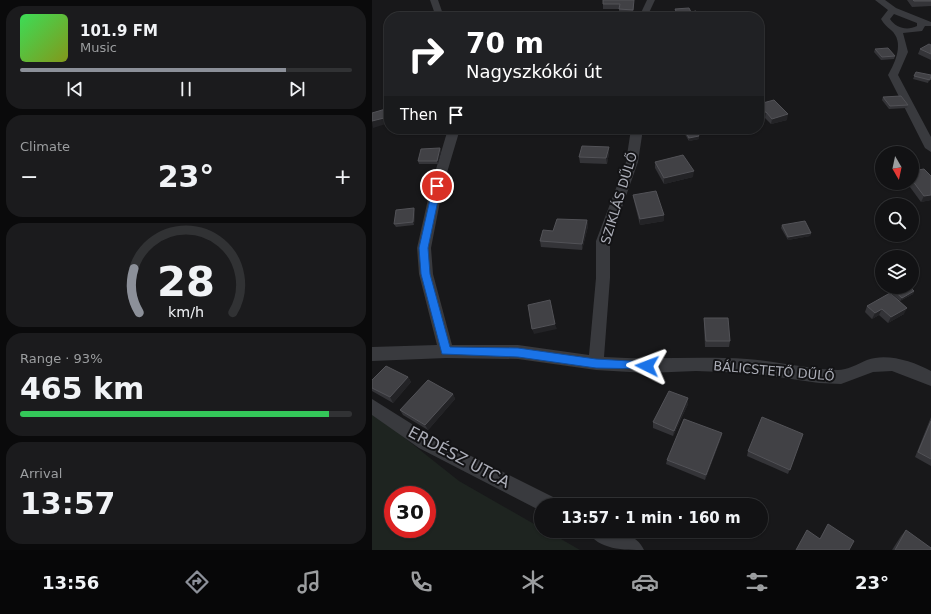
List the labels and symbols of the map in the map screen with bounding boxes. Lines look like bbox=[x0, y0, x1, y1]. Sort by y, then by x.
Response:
north arrow bbox=[875, 146, 919, 190]
street label: SZIKLÁS DŰLŐ bbox=[598, 150, 640, 246]
pin bbox=[420, 169, 454, 203]
position arrow bbox=[626, 345, 668, 387]
street label: BÁLICSTETŐ DŰLŐ bbox=[713, 358, 835, 384]
street label: ERDÉSZ UTCA bbox=[405, 422, 513, 492]
speed limit sign: 30 bbox=[384, 486, 436, 538]

